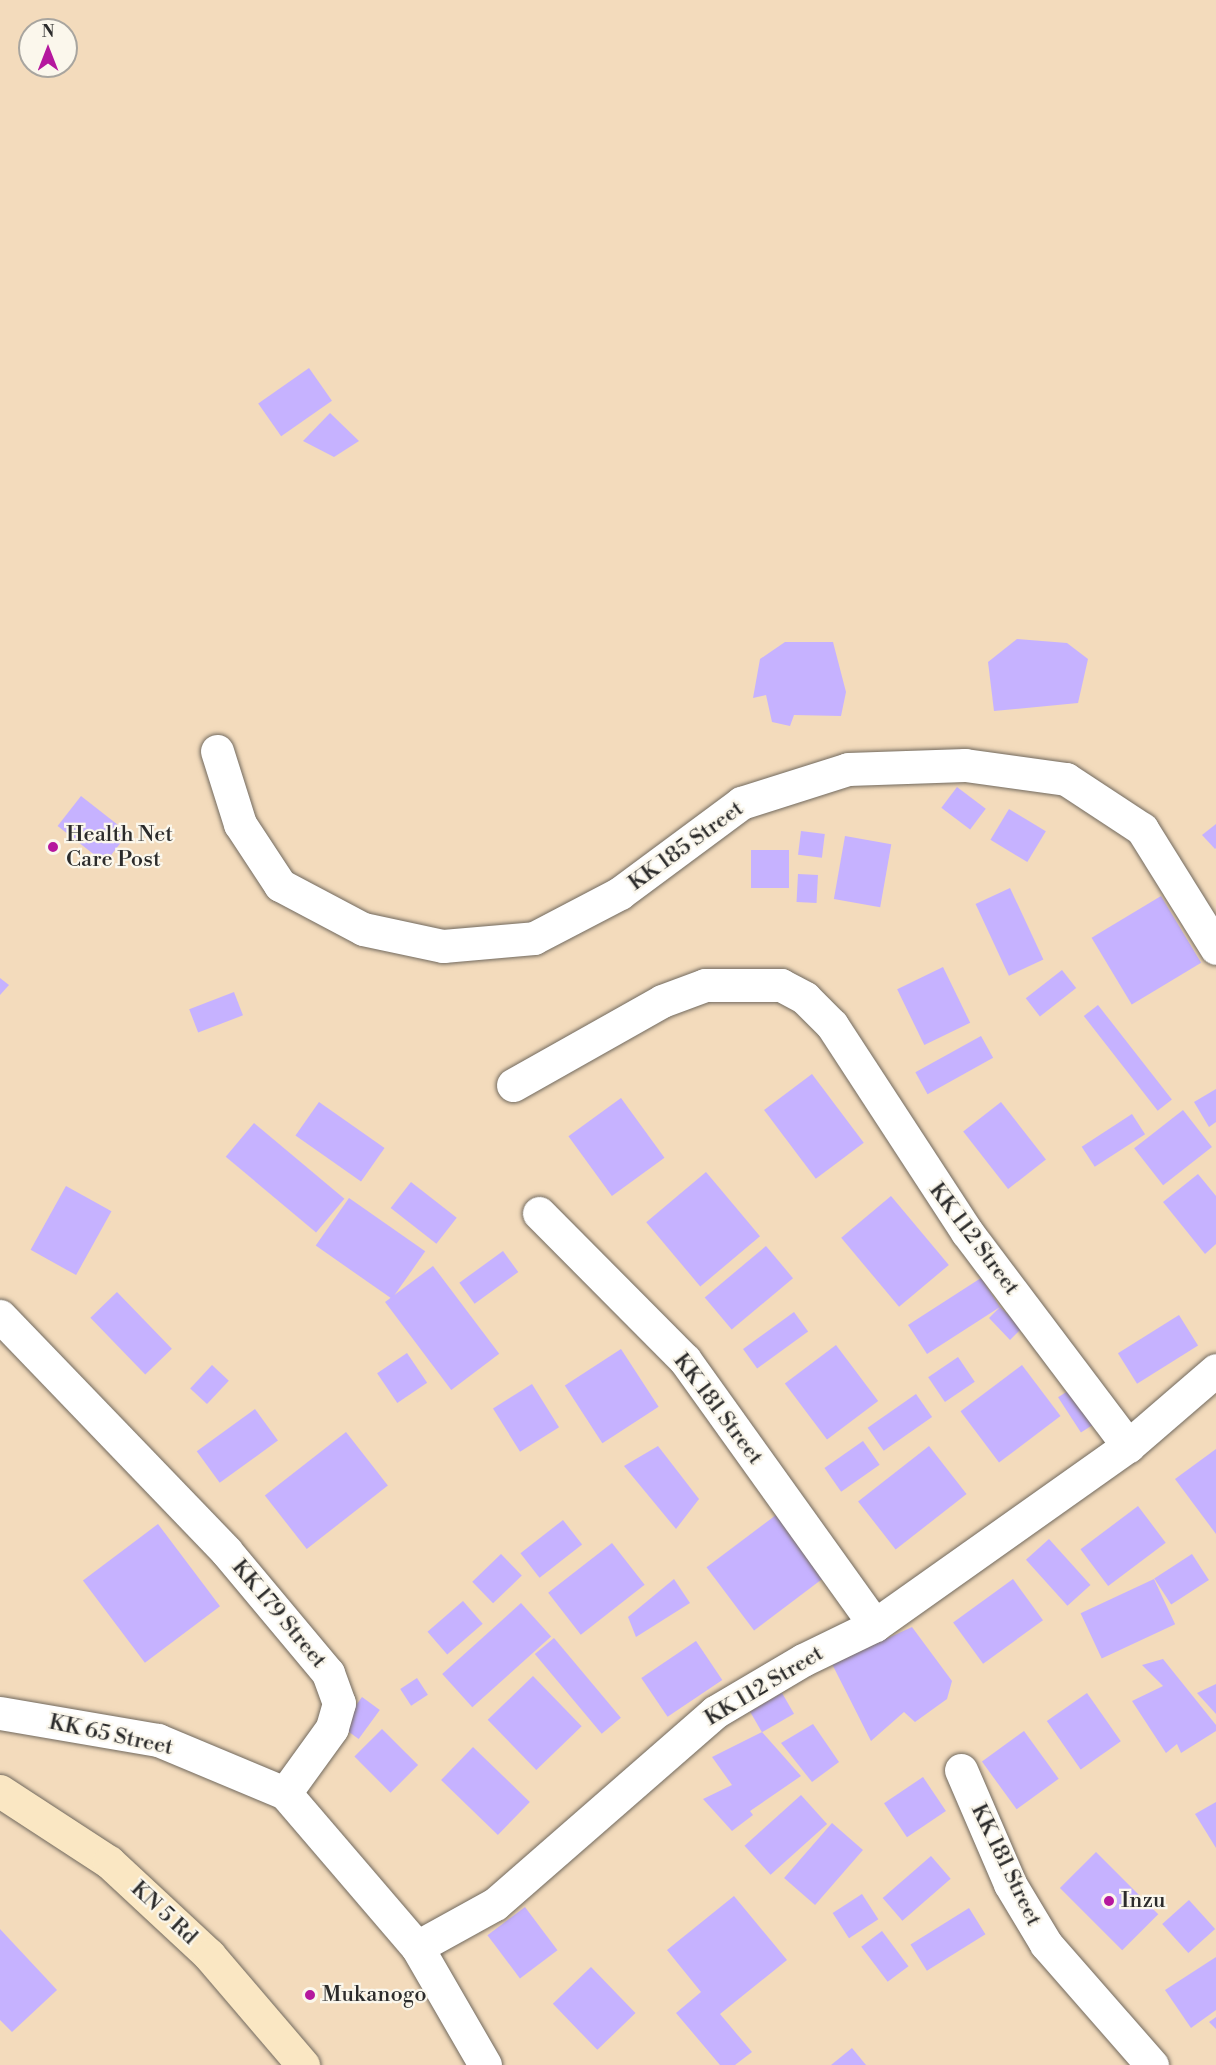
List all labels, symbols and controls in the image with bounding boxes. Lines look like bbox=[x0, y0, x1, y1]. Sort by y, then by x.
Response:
north arrow bbox=[18, 18, 78, 78]
text: N bbox=[42, 22, 54, 42]
street label: KK 185 Street bbox=[623, 795, 749, 897]
place label: Health Net Care Post bbox=[66, 821, 173, 872]
marker: Health Net Care Post bbox=[44, 838, 62, 856]
street label: KK 112 Street bbox=[923, 1178, 1025, 1300]
street label: KK 181 Street bbox=[668, 1348, 768, 1470]
street label: KK 179 Street bbox=[226, 1554, 332, 1674]
street label: KK 112 Street bbox=[700, 1640, 828, 1732]
street label: KK 65 Street bbox=[46, 1709, 176, 1761]
street label: KK 181 Street bbox=[965, 1800, 1047, 1930]
street label: KN 5 Rd bbox=[125, 1876, 203, 1950]
place label: Inzu bbox=[1121, 1888, 1166, 1914]
marker: Inzu bbox=[1102, 1894, 1116, 1908]
place label: Mukanogo bbox=[322, 1982, 427, 2008]
marker: Mukanogo bbox=[303, 1988, 317, 2002]

